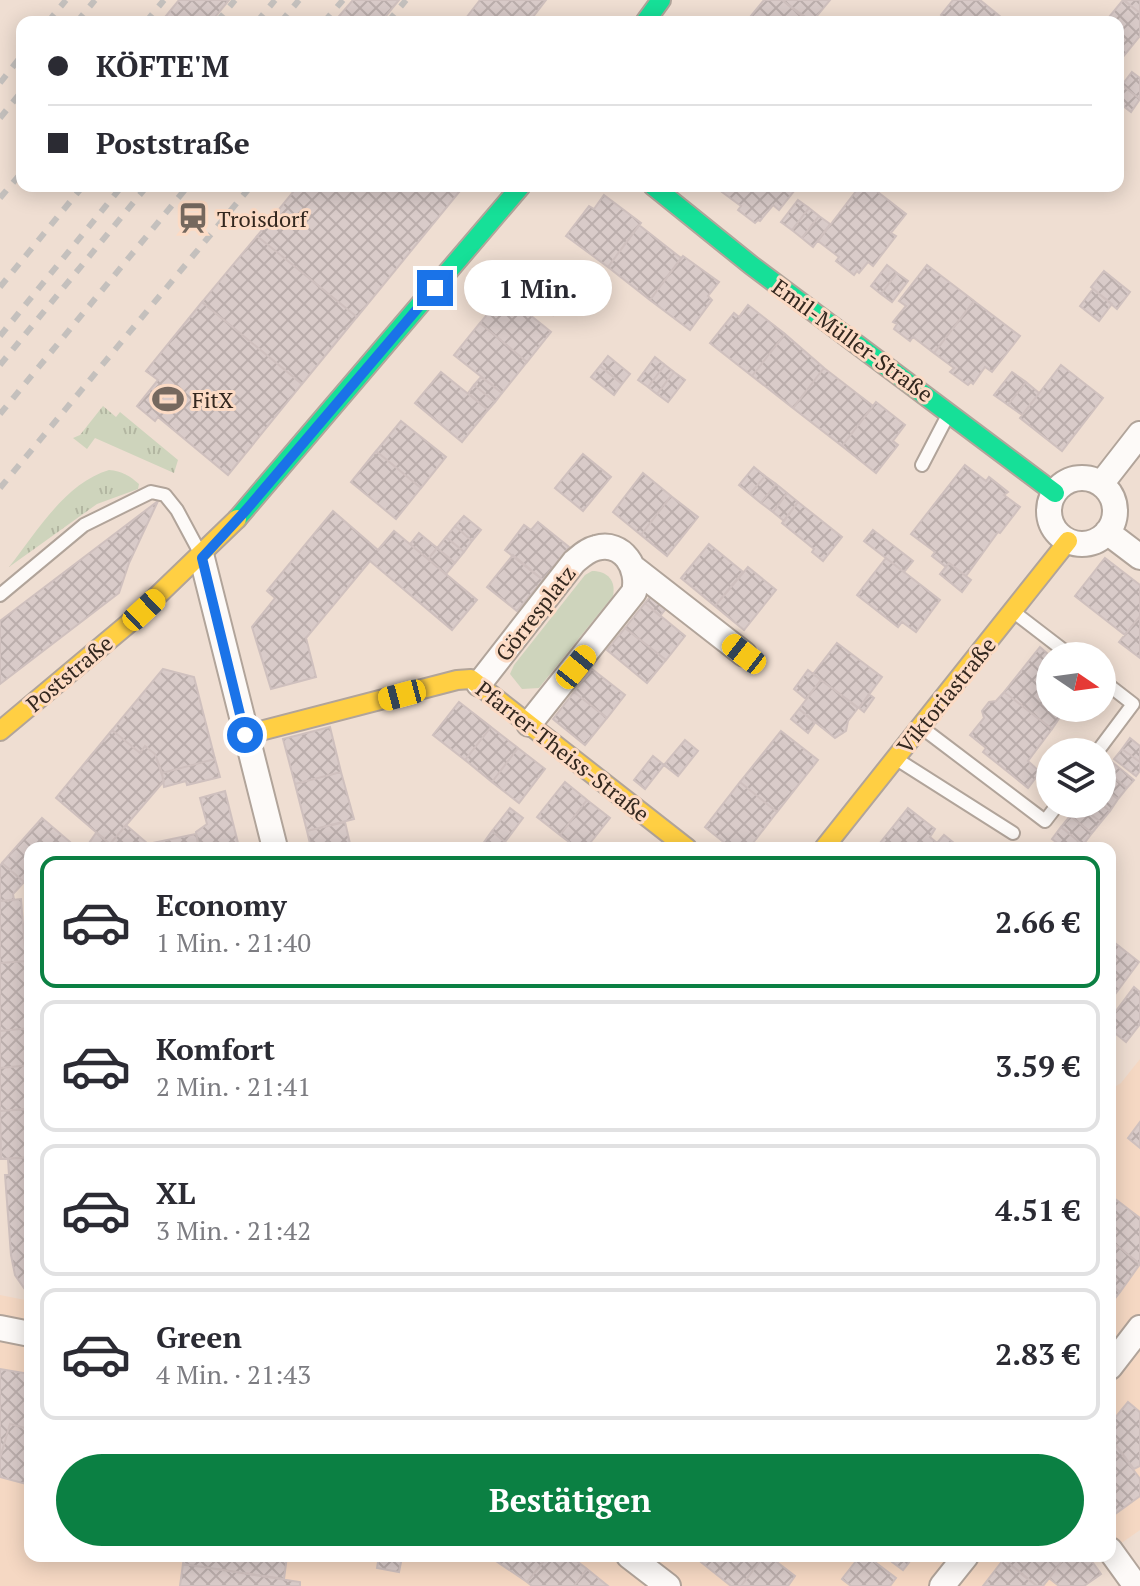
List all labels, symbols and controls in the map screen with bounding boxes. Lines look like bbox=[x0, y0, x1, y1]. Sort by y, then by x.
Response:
text: KÖFTE'M bbox=[96, 46, 229, 86]
text: Poststraße bbox=[96, 123, 250, 163]
station icon: Troisdorf bbox=[176, 201, 210, 235]
place label: Troisdorf bbox=[217, 204, 309, 233]
callout: 1 Min. bbox=[463, 260, 611, 316]
route end bbox=[417, 270, 453, 306]
text: 1 Min. bbox=[499, 271, 577, 305]
street label: Emil-Müller-Straße bbox=[767, 272, 939, 408]
sports icon: FitX bbox=[151, 382, 185, 416]
place label: FitX bbox=[192, 385, 234, 414]
street label: Görresplatz bbox=[489, 559, 581, 667]
car bbox=[118, 585, 170, 635]
street label: Poststraße bbox=[20, 628, 118, 718]
car bbox=[718, 630, 770, 678]
street label: Viktoriastraße bbox=[890, 631, 1002, 759]
car bbox=[552, 641, 600, 693]
north arrow bbox=[1036, 642, 1116, 722]
map controls bbox=[1036, 642, 1116, 818]
street label: Pfarrer-Theiss-Straße bbox=[470, 674, 656, 828]
car bbox=[376, 677, 428, 713]
route start bbox=[227, 717, 263, 753]
button: layers bbox=[1036, 738, 1116, 818]
text: Economy bbox=[156, 885, 287, 925]
icon: car bbox=[60, 886, 132, 958]
text: 2.66 € bbox=[995, 902, 1080, 942]
text: 1 Min. · 21:40 bbox=[156, 925, 311, 959]
text: Komfort bbox=[156, 1029, 275, 1069]
icon: car bbox=[60, 1030, 132, 1102]
text: 3.59 € bbox=[995, 1046, 1080, 1086]
text: 2 Min. · 21:41 bbox=[156, 1069, 311, 1103]
text: XL bbox=[156, 1173, 195, 1213]
icon: car bbox=[60, 1174, 132, 1246]
text: 4.51 € bbox=[995, 1190, 1080, 1230]
text: 3 Min. · 21:42 bbox=[156, 1213, 311, 1247]
text: Green bbox=[156, 1317, 242, 1357]
icon: car bbox=[60, 1318, 132, 1390]
text: 2.83 € bbox=[995, 1334, 1080, 1374]
text: 4 Min. · 21:43 bbox=[156, 1357, 311, 1391]
button: Bestätigen bbox=[56, 1454, 1084, 1546]

